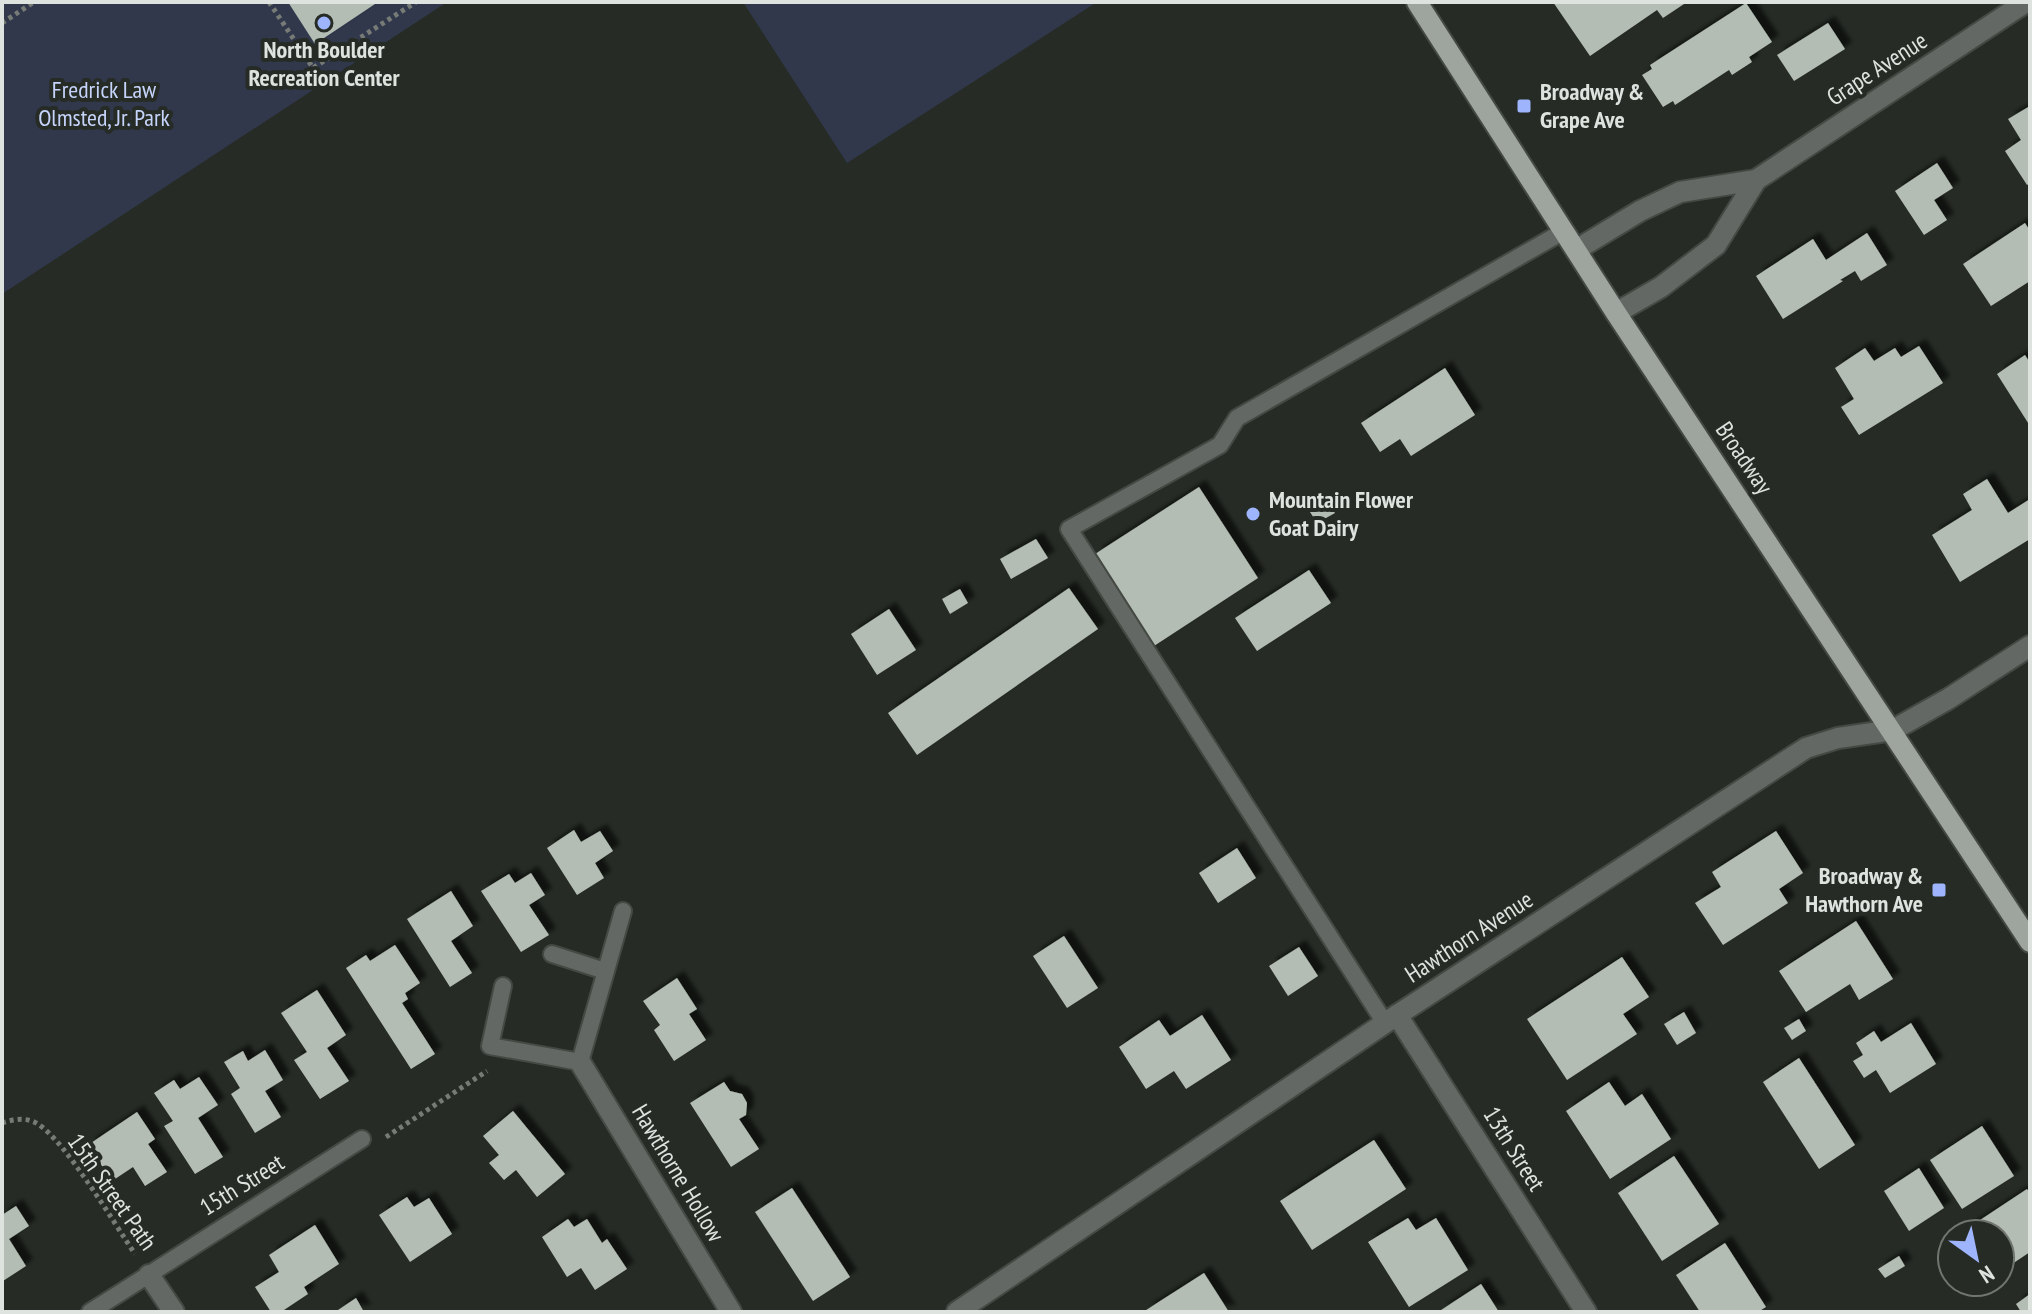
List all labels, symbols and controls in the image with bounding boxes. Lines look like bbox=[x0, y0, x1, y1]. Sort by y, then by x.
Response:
marker: North Boulder Recreation Center bbox=[315, 14, 333, 32]
street label: Grape Avenue bbox=[1821, 25, 1933, 112]
place label: North Boulder Recreation Center bbox=[248, 34, 401, 93]
park label: Fredrick Law Olmsted, Jr. Park bbox=[38, 74, 171, 133]
place label: Broadway & Grape Ave bbox=[1540, 76, 1644, 135]
marker: Broadway & Grape Ave bbox=[1515, 97, 1533, 115]
street label: Broadway bbox=[1709, 415, 1780, 500]
place label: Mountain Flower Goat Dairy bbox=[1269, 484, 1414, 543]
marker: Mountain Flower Goat Dairy bbox=[1244, 505, 1262, 523]
place label: Broadway & Hawthorn Ave bbox=[1805, 860, 1923, 919]
marker: Broadway & Hawthorn Ave bbox=[1930, 881, 1948, 899]
street label: Hawthorn Avenue bbox=[1399, 884, 1539, 989]
street label: Hawthorne Hollow bbox=[625, 1098, 732, 1248]
street label: 13th Street bbox=[1476, 1101, 1553, 1197]
street label: 15th Street Path bbox=[61, 1127, 164, 1256]
street label: 15th Street bbox=[194, 1146, 290, 1223]
north arrow bbox=[1936, 1218, 2016, 1298]
text: N bbox=[1974, 1260, 2000, 1290]

